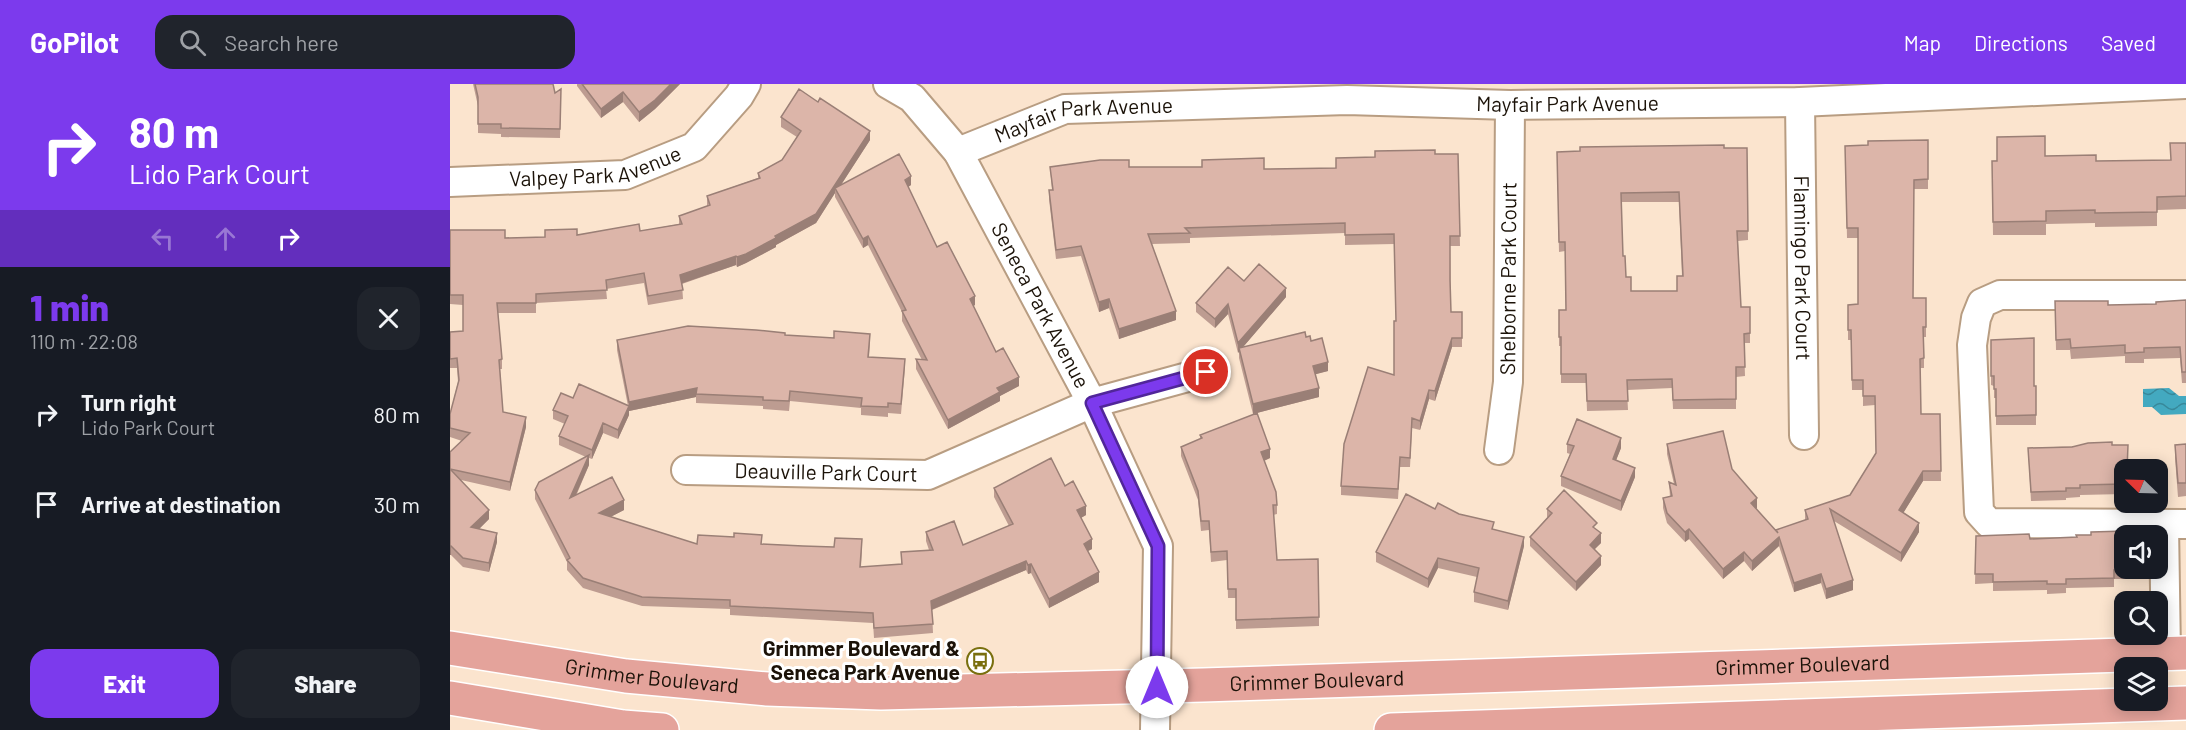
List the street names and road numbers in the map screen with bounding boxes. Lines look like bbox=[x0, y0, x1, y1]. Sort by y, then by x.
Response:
street label: Mayfair Park Avenue bbox=[1476, 89, 1659, 116]
street label: Mayfair Park Avenue bbox=[991, 92, 1173, 147]
street label: Valpey Park Avenue bbox=[509, 140, 684, 191]
street label: Flamingo Park Court bbox=[1790, 175, 1817, 361]
street label: Shelborne Park Court bbox=[1494, 182, 1520, 375]
street label: Seneca Park Avenue bbox=[987, 218, 1096, 392]
street label: Deauville Park Court bbox=[734, 457, 918, 486]
street label: Grimmer Boulevard bbox=[1715, 649, 1890, 679]
street label: Grimmer Boulevard bbox=[563, 652, 740, 697]
street label: Grimmer Boulevard bbox=[1229, 664, 1405, 695]

